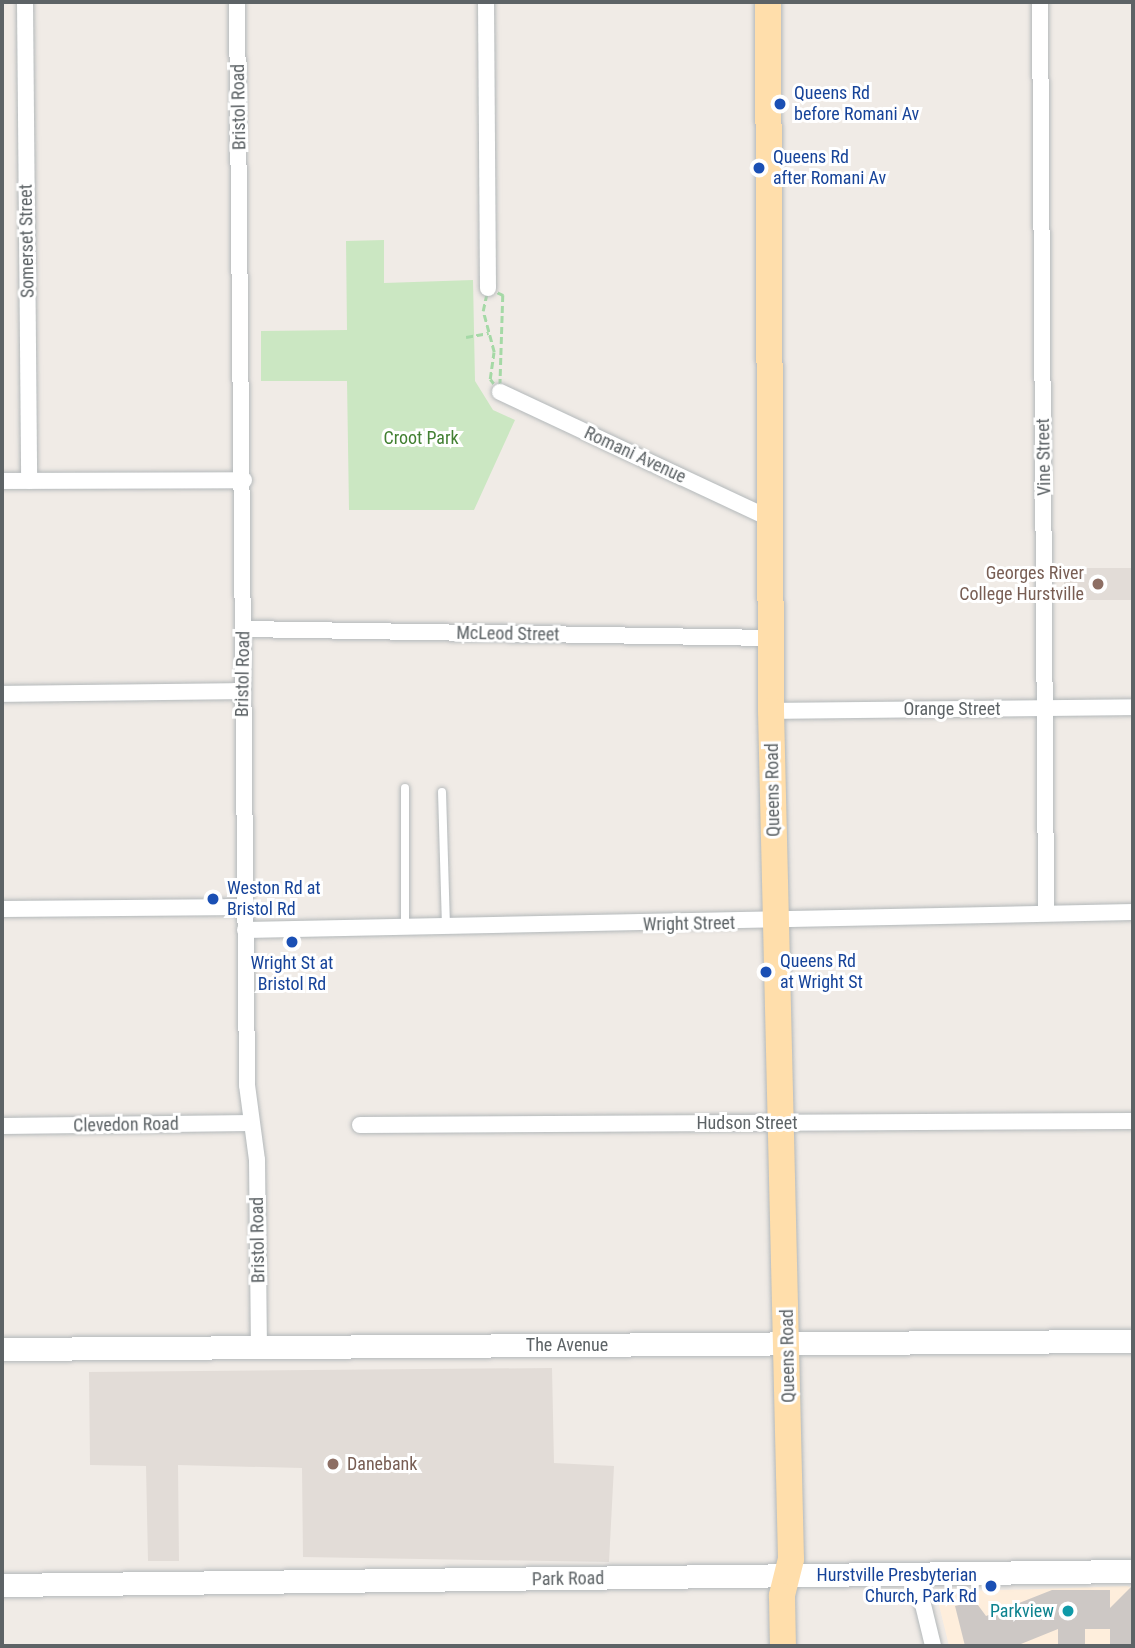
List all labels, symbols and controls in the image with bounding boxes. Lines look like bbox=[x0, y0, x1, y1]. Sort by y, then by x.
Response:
street label: Bristol Road bbox=[227, 64, 251, 150]
place label: Queens Rd before Romani Av bbox=[794, 83, 919, 126]
marker: Queens Rd before Romani Av bbox=[772, 96, 788, 112]
place label: Queens Rd after Romani Av bbox=[773, 147, 886, 190]
marker: Queens Rd after Romani Av bbox=[751, 160, 767, 176]
street label: Somerset Street bbox=[15, 184, 39, 298]
street label: Vine Street bbox=[1033, 418, 1055, 496]
street label: Romani Avenue bbox=[581, 422, 689, 488]
park label: Croot Park bbox=[383, 427, 459, 449]
place label: Georges River College Hurstville bbox=[959, 563, 1084, 606]
marker: Georges River College Hurstville bbox=[1090, 576, 1106, 592]
street label: McLeod Street bbox=[456, 622, 560, 646]
street label: Bristol Road bbox=[231, 631, 255, 717]
street label: Orange Street bbox=[904, 698, 1000, 720]
street label: Queens Road bbox=[761, 743, 785, 837]
place label: Weston Rd at Bristol Rd bbox=[227, 878, 321, 920]
marker: Weston Rd at Bristol Rd bbox=[205, 891, 221, 907]
street label: Wright Street bbox=[643, 912, 735, 936]
marker: Wright St at Bristol Rd bbox=[284, 934, 300, 950]
place label: Queens Rd at Wright St bbox=[780, 951, 863, 993]
place label: Wright St at Bristol Rd bbox=[251, 953, 333, 996]
marker: Queens Rd at Wright St bbox=[758, 964, 774, 980]
street label: Hudson Street bbox=[696, 1112, 798, 1134]
street label: Clevedon Road bbox=[73, 1113, 179, 1137]
street label: Bristol Road bbox=[246, 1197, 270, 1283]
street label: Queens Road bbox=[776, 1309, 800, 1403]
street label: The Avenue bbox=[526, 1334, 608, 1356]
place label: Danebank bbox=[347, 1453, 417, 1475]
marker: Danebank bbox=[325, 1456, 341, 1472]
place label: Hurstville Presbyterian Church, Park Rd bbox=[817, 1565, 977, 1608]
street label: Park Road bbox=[532, 1568, 604, 1590]
marker: Hurstville Presbyterian Church, Park Rd bbox=[983, 1578, 999, 1594]
place label: Parkview bbox=[990, 1600, 1054, 1622]
marker: Parkview bbox=[1060, 1603, 1076, 1619]

